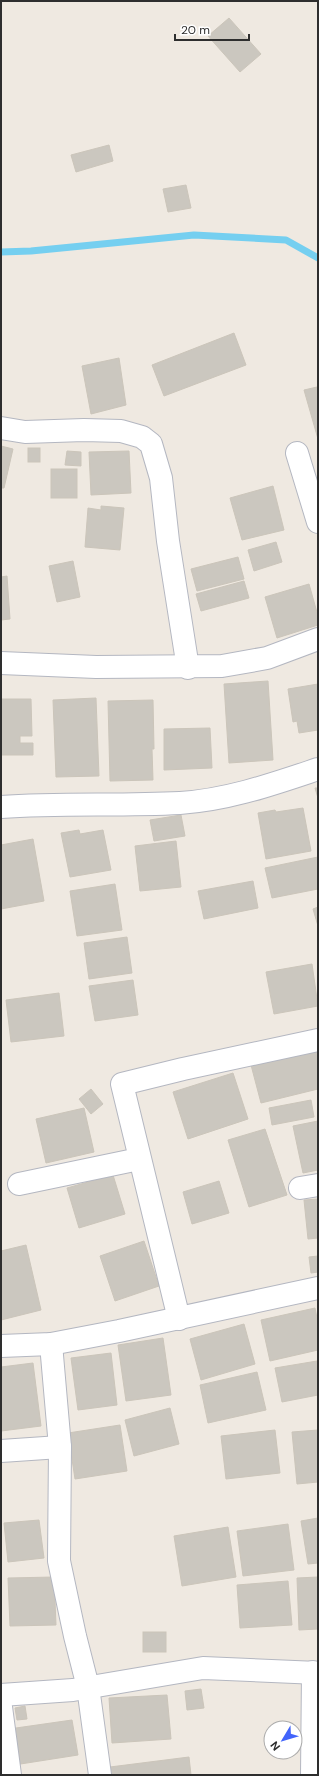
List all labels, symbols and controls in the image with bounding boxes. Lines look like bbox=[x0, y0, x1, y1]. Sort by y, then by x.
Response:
scale bar bbox=[175, 16, 249, 42]
text: 20 m bbox=[181, 22, 210, 38]
north arrow bbox=[263, 1720, 303, 1760]
text: N bbox=[267, 1739, 283, 1754]

